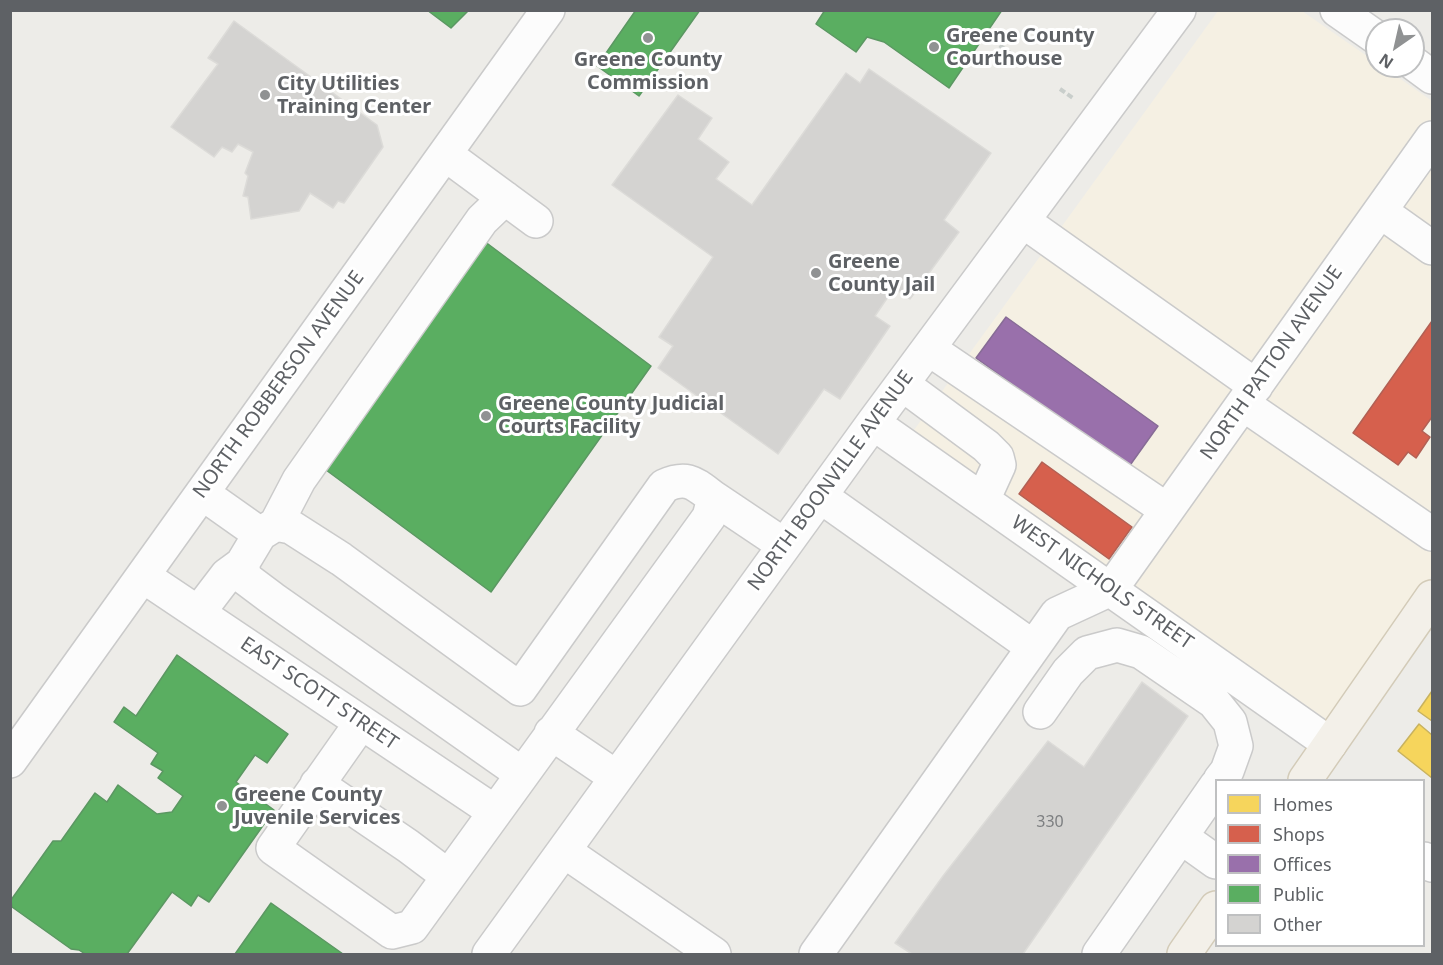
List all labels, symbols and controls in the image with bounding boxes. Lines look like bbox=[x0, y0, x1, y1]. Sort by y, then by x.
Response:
north arrow bbox=[1365, 18, 1425, 78]
place label: Greene County Courthouse bbox=[946, 24, 1094, 71]
marker: Greene County Commission bbox=[641, 31, 655, 45]
marker: Greene County Courthouse bbox=[927, 40, 941, 54]
place label: Greene County Commission bbox=[574, 48, 722, 95]
text: N bbox=[1375, 49, 1398, 74]
place label: City Utilities Training Center bbox=[277, 72, 431, 119]
marker: City Utilities Training Center bbox=[258, 88, 272, 102]
place label: Greene County Jail bbox=[828, 250, 935, 297]
street label: NORTH PATTON AVENUE bbox=[1196, 261, 1348, 465]
marker: Greene County Jail bbox=[809, 266, 823, 280]
street label: NORTH ROBBERSON AVENUE bbox=[188, 267, 370, 503]
street label: NORTH BOONVILLE AVENUE bbox=[743, 366, 919, 596]
place label: Greene County Judicial Courts Facility bbox=[498, 392, 724, 439]
marker: Greene County Judicial Courts Facility bbox=[479, 409, 493, 423]
street label: WEST NICHOLS STREET bbox=[1006, 511, 1198, 655]
street label: EAST SCOTT STREET bbox=[236, 632, 402, 756]
legend bbox=[1215, 779, 1425, 947]
place label: Greene County Juvenile Services bbox=[234, 783, 401, 830]
text: Homes bbox=[1273, 792, 1333, 816]
marker: Greene County Juvenile Services bbox=[215, 799, 229, 813]
house number: 330 bbox=[1036, 812, 1064, 832]
text: Shops bbox=[1273, 822, 1325, 846]
text: Offices bbox=[1273, 852, 1332, 876]
text: Public bbox=[1273, 882, 1324, 906]
text: Other bbox=[1273, 912, 1322, 936]

